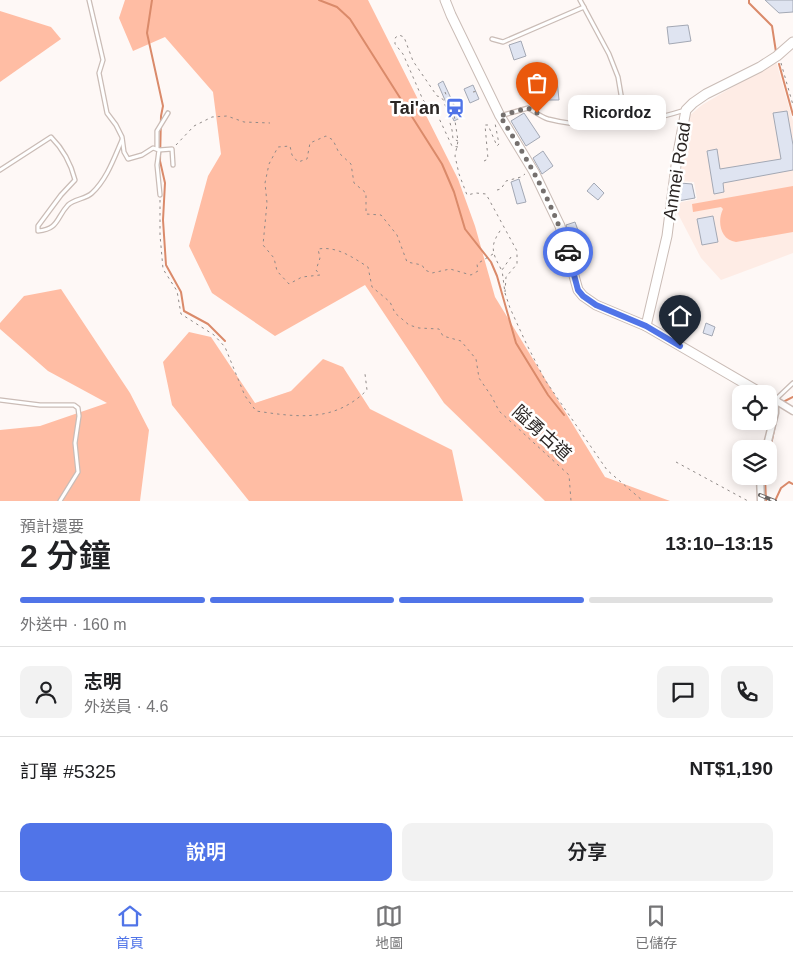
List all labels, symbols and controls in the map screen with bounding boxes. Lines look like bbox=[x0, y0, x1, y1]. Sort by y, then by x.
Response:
pin bbox=[516, 62, 558, 113]
icon: bag bbox=[523, 69, 551, 97]
callout: Ricordoz bbox=[567, 96, 664, 130]
station icon: Tai'an bbox=[444, 97, 466, 119]
place label: Tai'an bbox=[390, 98, 440, 118]
text: Ricordoz bbox=[583, 104, 651, 121]
street label: Anmei Road bbox=[659, 121, 695, 221]
courier bbox=[543, 227, 593, 277]
icon: car bbox=[554, 238, 582, 266]
pin bbox=[659, 295, 701, 346]
icon: home bbox=[666, 302, 694, 330]
map controls bbox=[732, 385, 777, 485]
button: locate bbox=[732, 385, 777, 430]
street label: 隘勇古道 bbox=[509, 401, 575, 465]
button: layers bbox=[732, 440, 777, 485]
text: 預計還要 bbox=[20, 518, 84, 535]
text: 13:10–13:15 bbox=[665, 533, 773, 554]
text: 2 分鐘 bbox=[20, 538, 111, 574]
text: 外送中 · 160 m bbox=[20, 616, 127, 633]
button: person bbox=[20, 666, 72, 718]
button: chat bbox=[657, 666, 709, 718]
button: phone bbox=[721, 666, 773, 718]
text: 志明 bbox=[84, 671, 122, 692]
text: 外送員 · 4.6 bbox=[84, 698, 168, 715]
text: NT$1,190 bbox=[690, 758, 773, 779]
text: 訂單 #5325 bbox=[20, 761, 116, 782]
button: 說明 bbox=[20, 823, 392, 881]
button: 分享 bbox=[402, 823, 773, 881]
tab: 首頁 bbox=[116, 902, 144, 952]
tab: 地圖 bbox=[375, 902, 403, 952]
tab: 已儲存 bbox=[635, 902, 677, 952]

